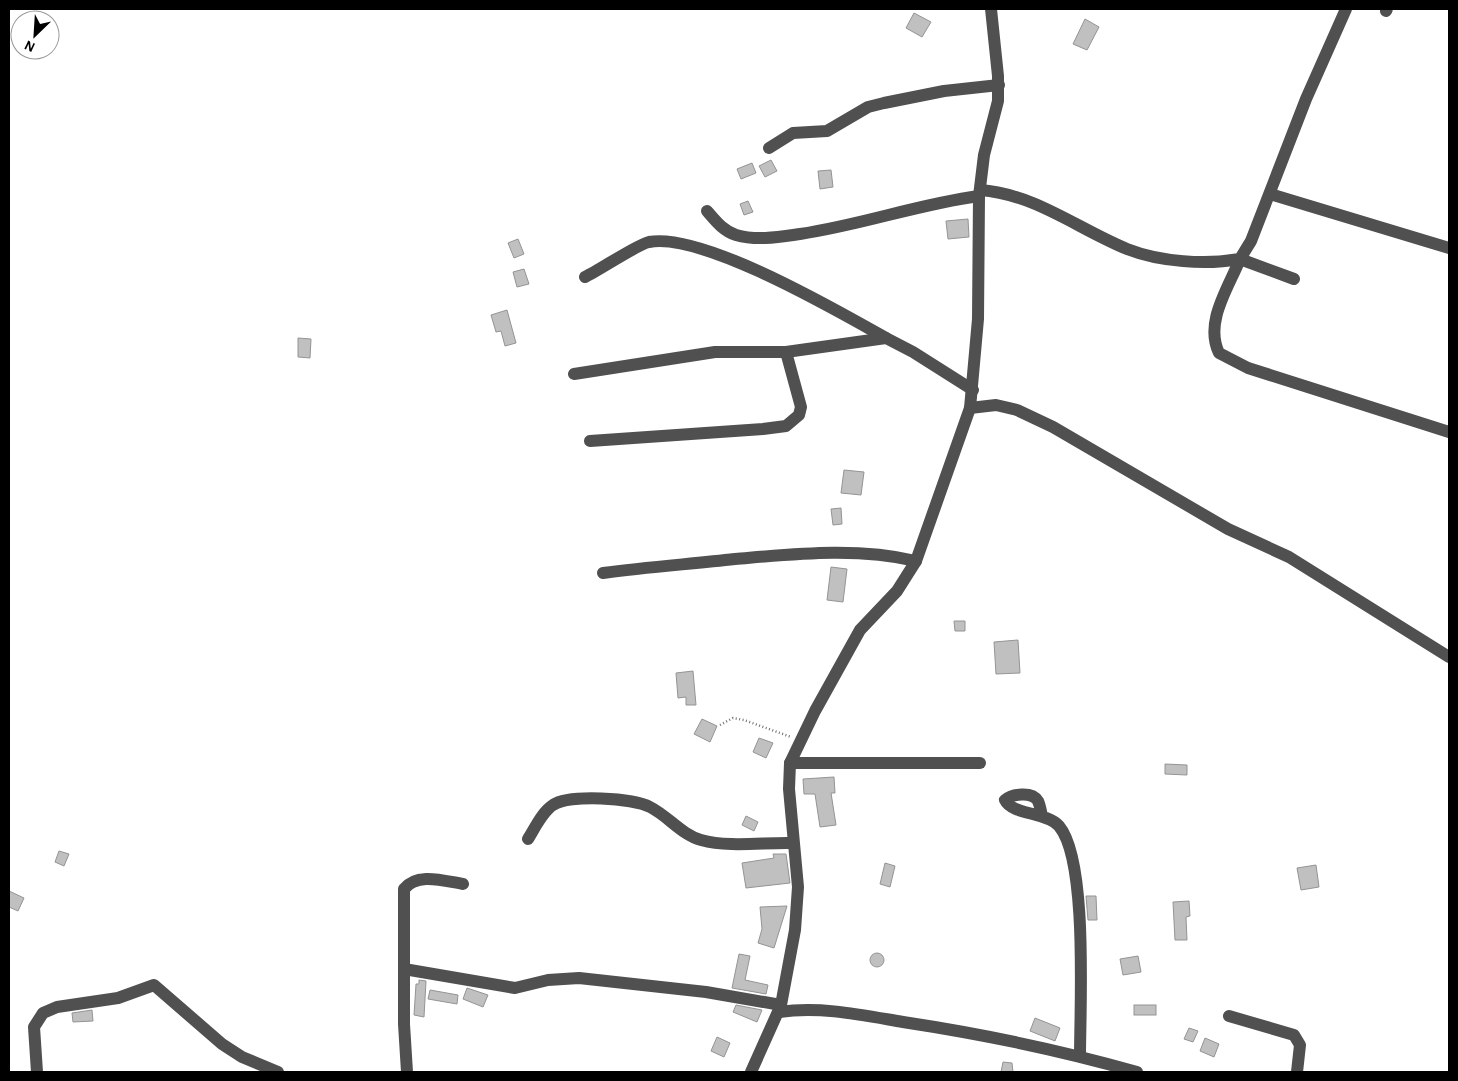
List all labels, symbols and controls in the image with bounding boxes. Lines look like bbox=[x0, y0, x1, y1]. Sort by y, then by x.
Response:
north arrow bbox=[10, 10, 60, 60]
text: N bbox=[23, 37, 37, 54]

